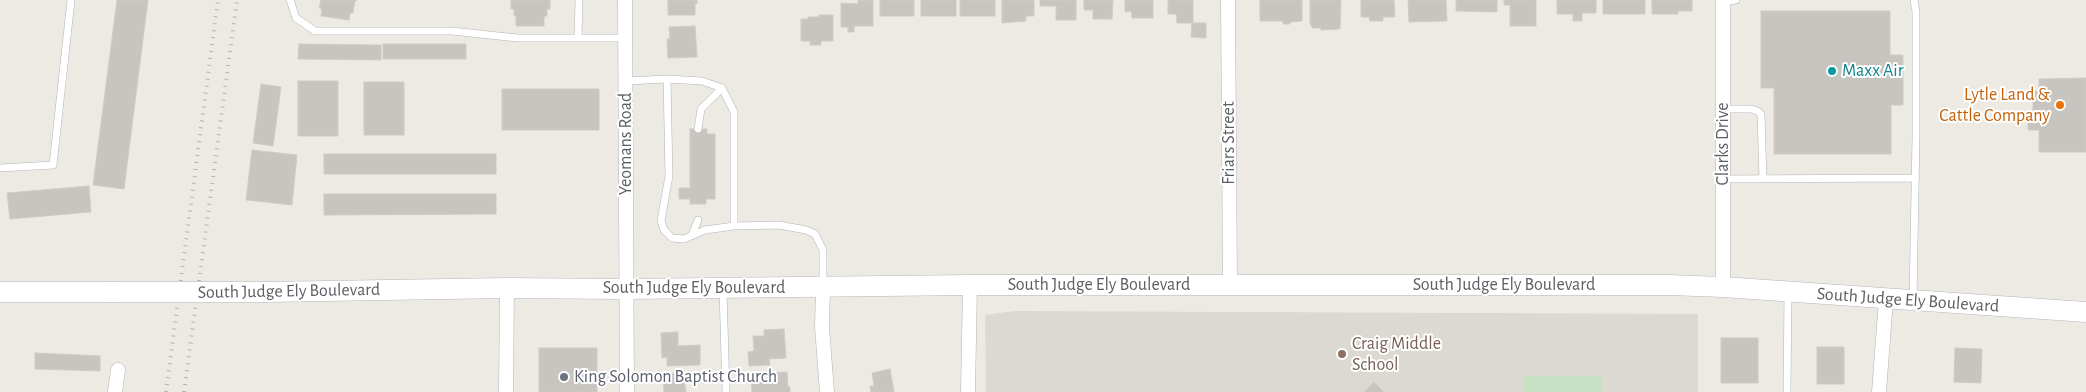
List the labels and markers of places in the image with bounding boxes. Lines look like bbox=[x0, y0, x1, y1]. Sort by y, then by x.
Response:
place label: Maxx Air bbox=[1842, 60, 1904, 82]
marker: Maxx Air bbox=[1826, 65, 1838, 77]
place label: Lytle Land & Cattle Company bbox=[1939, 84, 2050, 126]
marker: Lytle Land & Cattle Company bbox=[2054, 99, 2066, 111]
place label: Craig Middle School bbox=[1352, 333, 1441, 376]
marker: Craig Middle School bbox=[1336, 348, 1348, 360]
place label: King Solomon Baptist Church bbox=[574, 366, 777, 388]
marker: King Solomon Baptist Church bbox=[558, 371, 570, 383]

